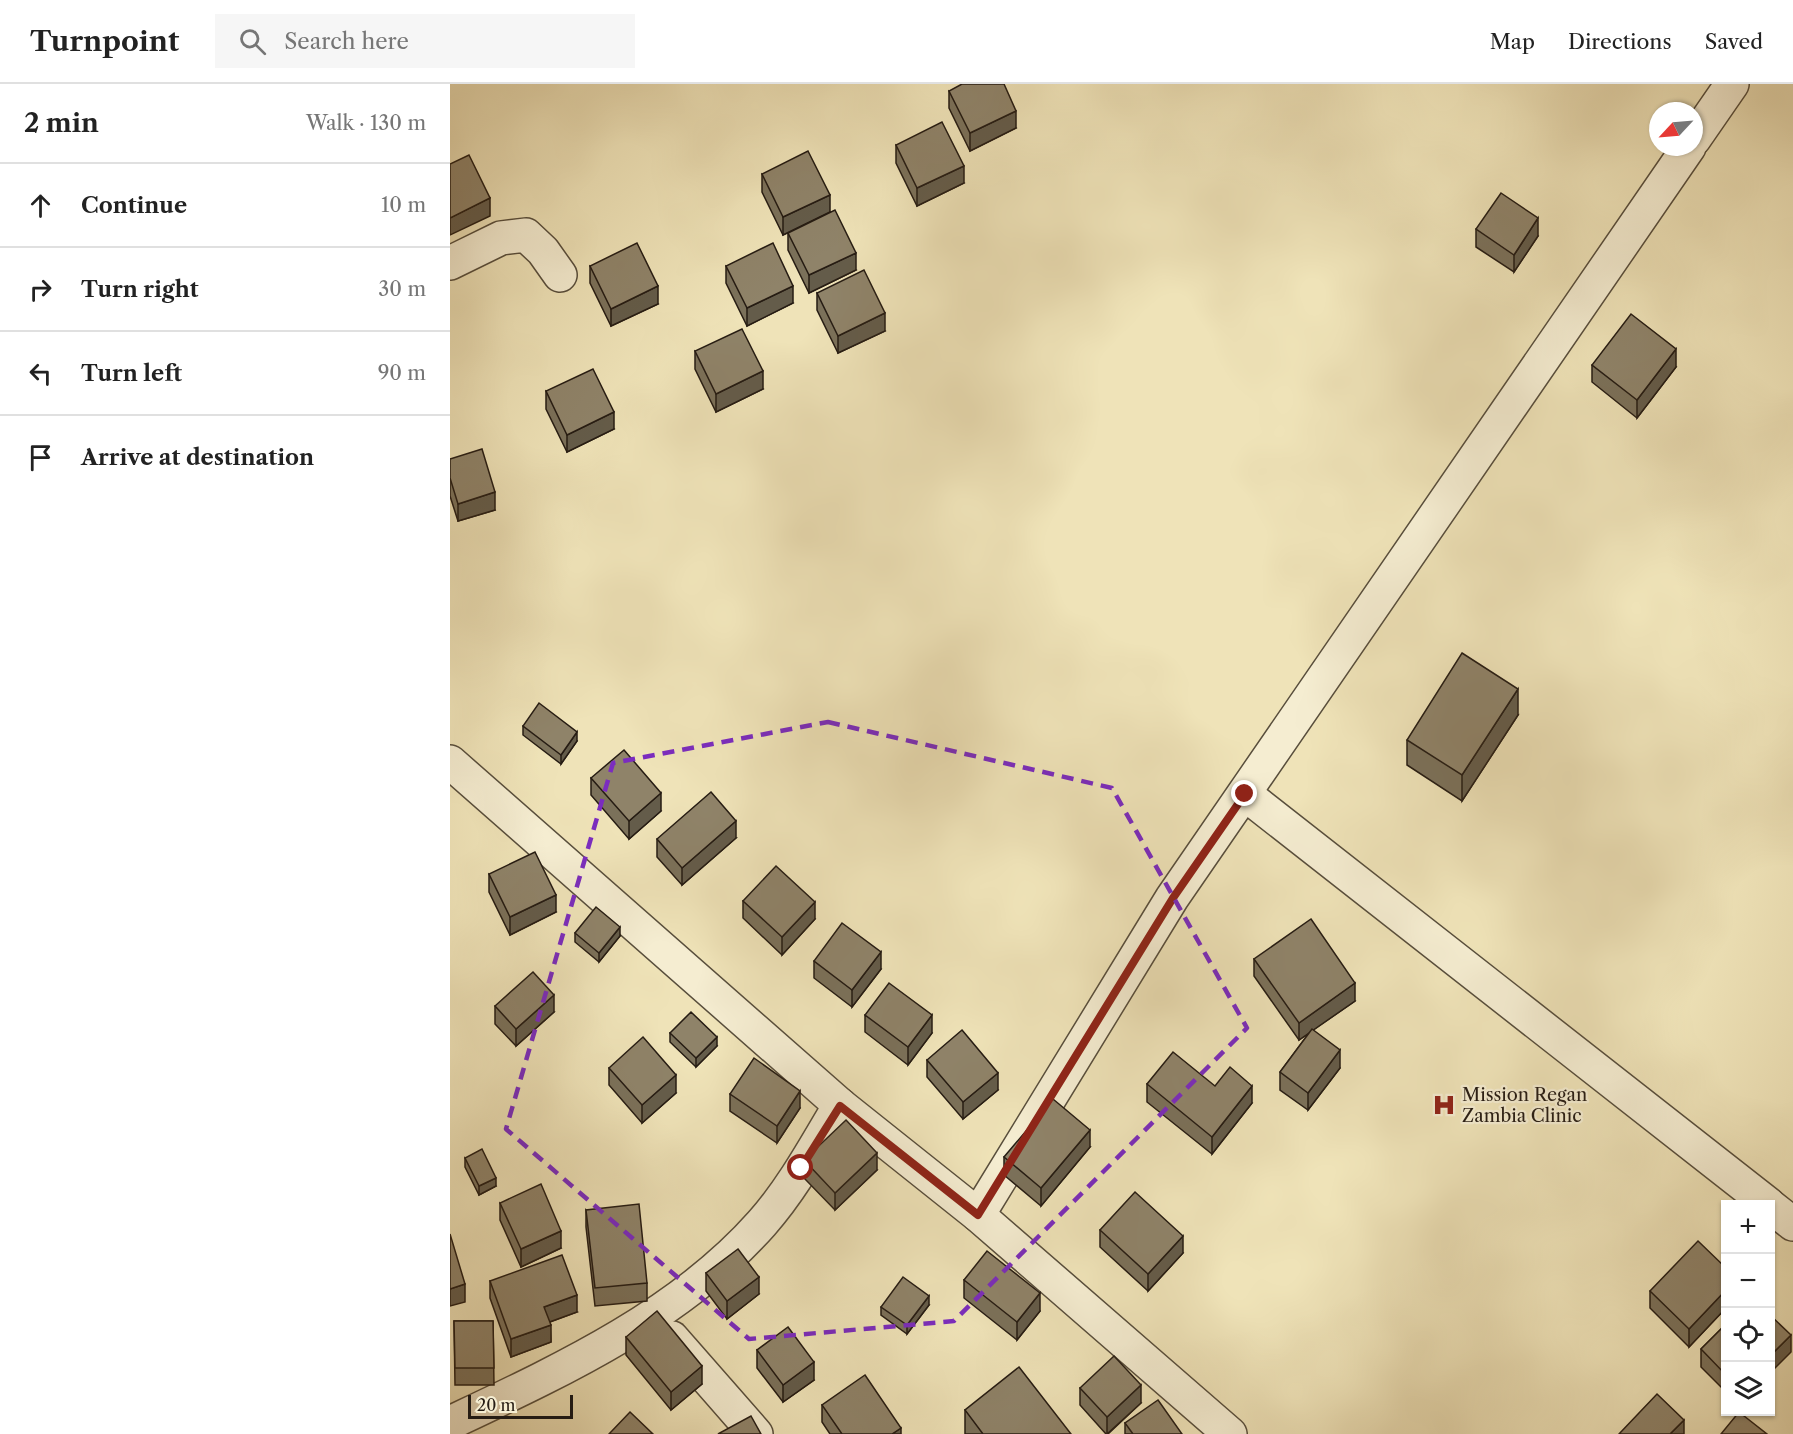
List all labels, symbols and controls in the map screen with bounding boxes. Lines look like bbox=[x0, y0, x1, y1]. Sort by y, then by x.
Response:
search box bbox=[215, 14, 635, 68]
text: Turnpoint bbox=[30, 24, 179, 58]
icon: search bbox=[236, 25, 269, 58]
text: Search here bbox=[284, 28, 409, 55]
text: Map bbox=[1490, 29, 1535, 54]
text: Directions bbox=[1568, 29, 1672, 54]
text: Saved bbox=[1705, 29, 1763, 54]
north arrow bbox=[1649, 102, 1703, 156]
text: 2 min bbox=[24, 107, 99, 139]
text: Walk · 130 m bbox=[306, 111, 426, 135]
icon: ahead bbox=[24, 189, 57, 222]
text: Continue bbox=[81, 192, 187, 219]
text: 10 m bbox=[381, 193, 426, 217]
icon: right bbox=[24, 273, 57, 306]
text: Turn right bbox=[81, 276, 199, 303]
text: 30 m bbox=[378, 277, 426, 301]
icon: left bbox=[24, 357, 57, 390]
text: Turn left bbox=[81, 360, 182, 387]
text: 90 m bbox=[378, 361, 426, 385]
icon: arrive bbox=[24, 441, 57, 474]
text: Arrive at destination bbox=[81, 444, 314, 471]
route end bbox=[1231, 780, 1257, 806]
place label: Mission Regan Zambia Clinic bbox=[1462, 1084, 1587, 1127]
hospital icon: Mission Regan Zambia Clinic bbox=[1431, 1092, 1457, 1118]
route start bbox=[787, 1154, 813, 1180]
map controls bbox=[1721, 1200, 1775, 1416]
button: + bbox=[1721, 1200, 1775, 1254]
button: − bbox=[1721, 1254, 1775, 1308]
button: locate bbox=[1721, 1308, 1775, 1362]
button: layers bbox=[1721, 1362, 1775, 1416]
scale bar bbox=[468, 1392, 573, 1420]
text: 20 m bbox=[477, 1395, 516, 1415]

